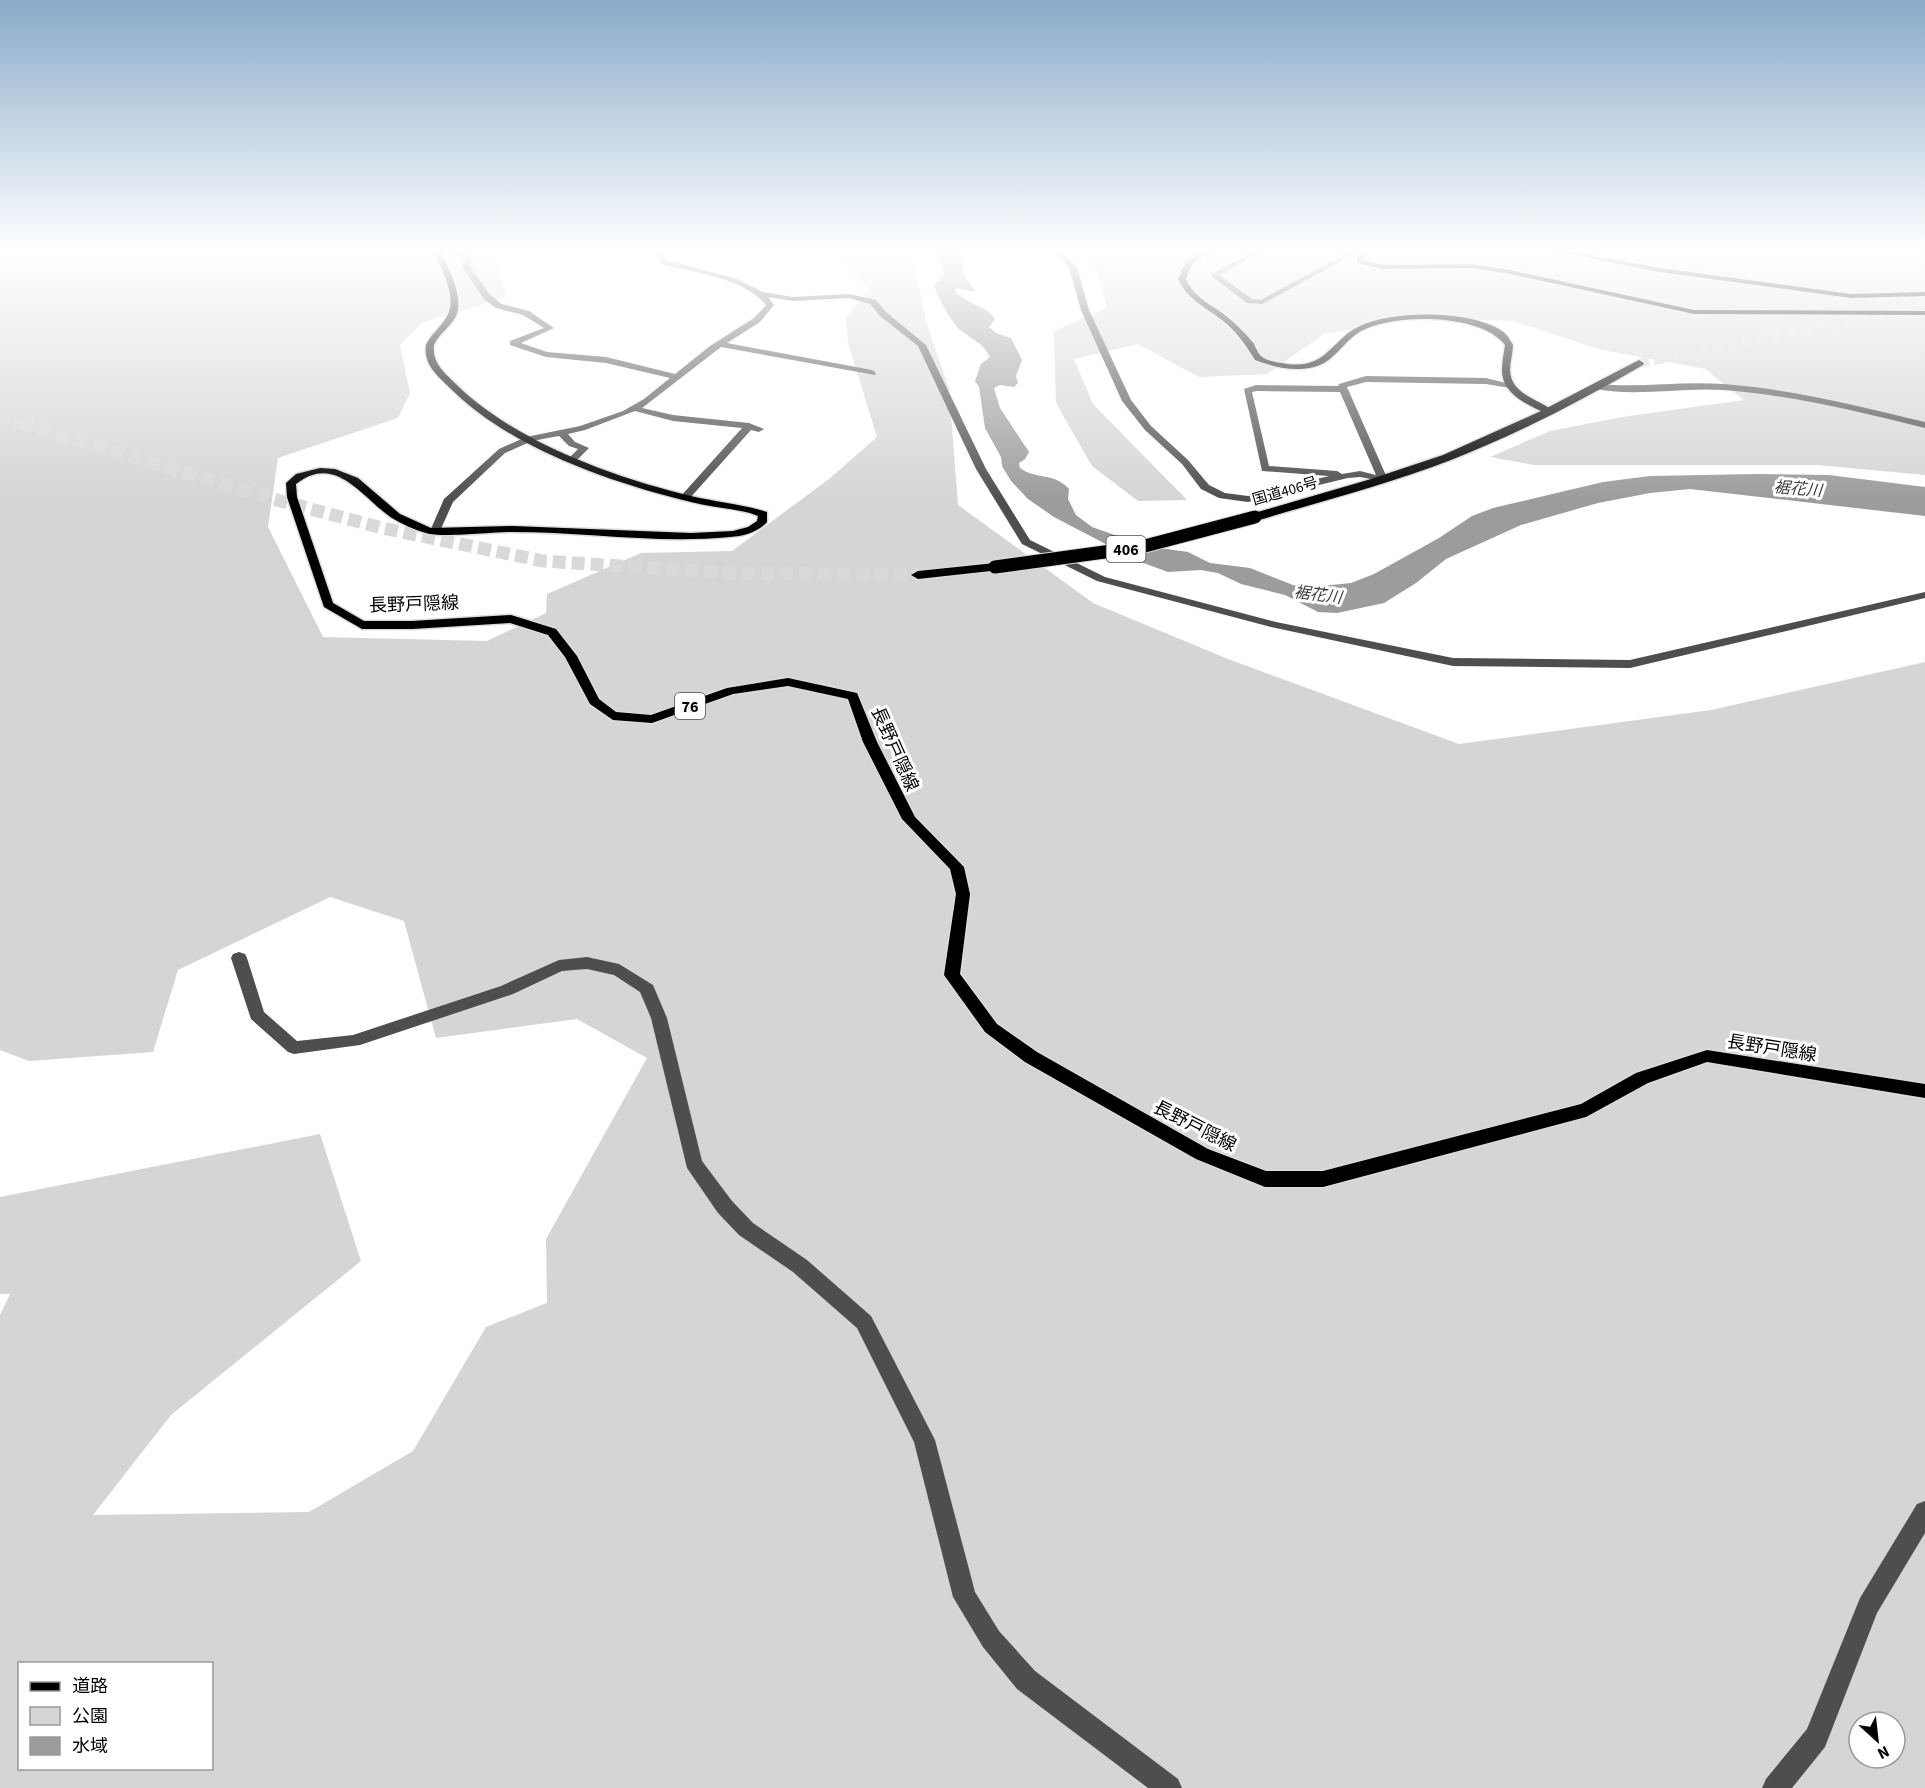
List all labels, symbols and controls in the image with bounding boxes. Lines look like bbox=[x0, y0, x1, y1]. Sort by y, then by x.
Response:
street label: 国道406号 bbox=[1250, 472, 1320, 511]
water label: 裾花川 bbox=[1773, 476, 1825, 502]
road number: 406 bbox=[1106, 536, 1146, 562]
water label: 裾花川 bbox=[1293, 581, 1345, 609]
street label: 長野戸隠線 bbox=[369, 590, 459, 619]
road number: 76 bbox=[675, 693, 705, 719]
street label: 長野戸隠線 bbox=[865, 703, 924, 795]
street label: 長野戸隠線 bbox=[1726, 1029, 1818, 1068]
street label: 長野戸隠線 bbox=[1149, 1095, 1241, 1158]
legend bbox=[18, 1662, 213, 1770]
text: 道路 bbox=[72, 1674, 108, 1699]
text: 公園 bbox=[72, 1704, 108, 1729]
north arrow bbox=[1847, 1710, 1907, 1770]
text: 水域 bbox=[72, 1734, 108, 1759]
text: N bbox=[1874, 1740, 1893, 1765]

